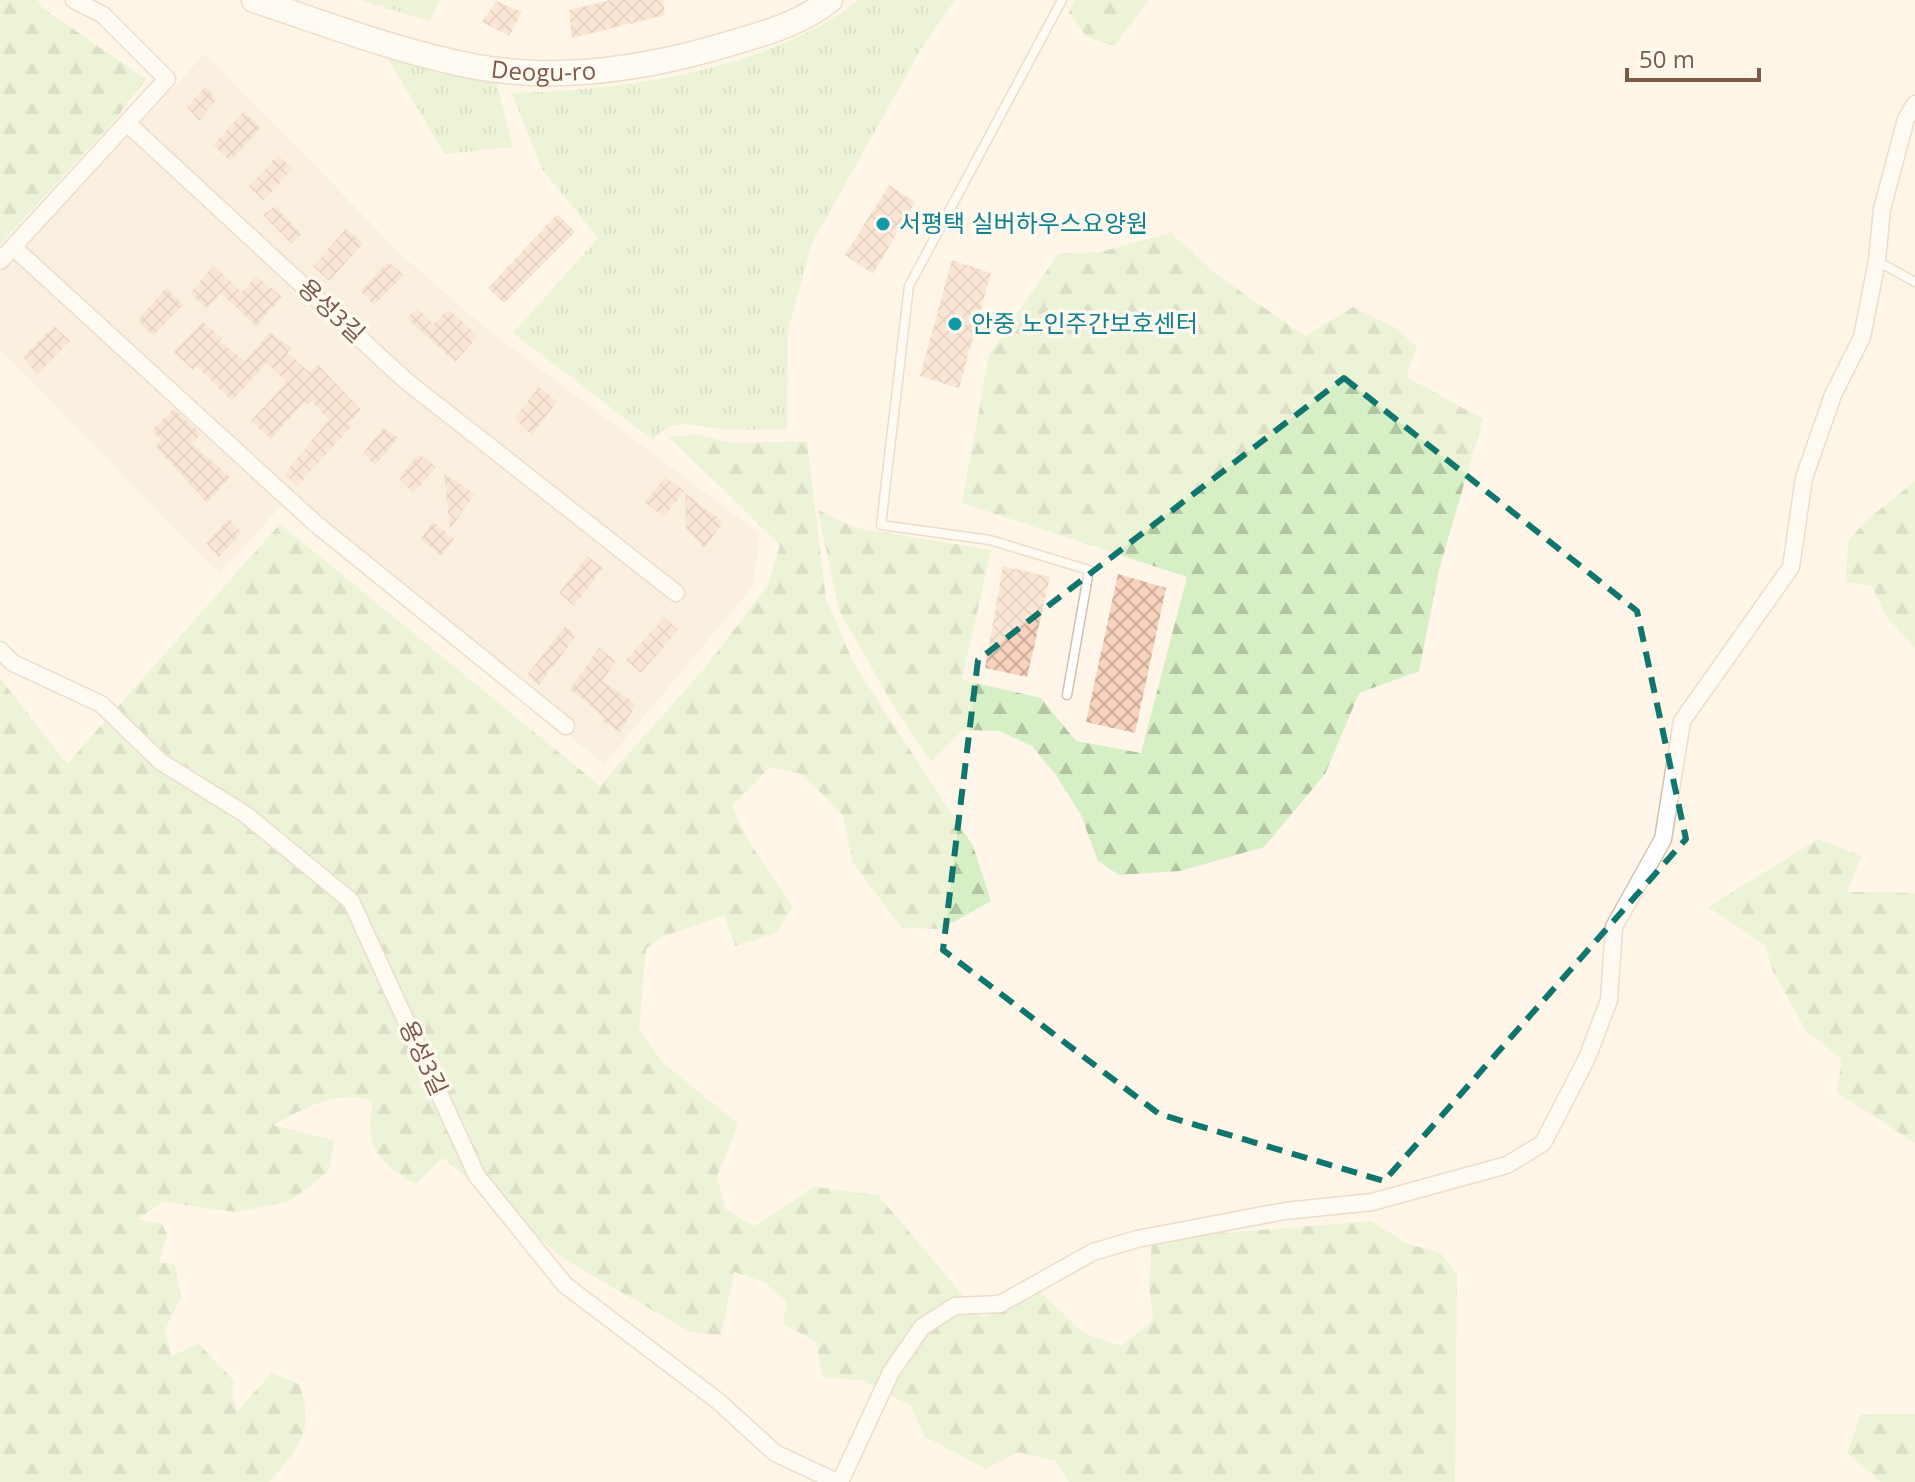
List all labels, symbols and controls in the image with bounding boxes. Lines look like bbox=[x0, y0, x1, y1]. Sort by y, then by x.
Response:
scale bar bbox=[1627, 32, 1759, 82]
text: 50 m bbox=[1639, 42, 1695, 75]
street label: Deogu-ro bbox=[489, 51, 597, 88]
place label: 서평택 실버하우스요양원 bbox=[899, 206, 1148, 239]
marker: 서평택 실버하우스요양원 bbox=[874, 215, 892, 233]
street label: 용성3길 bbox=[292, 271, 373, 349]
place label: 안중 노인주간보호센터 bbox=[971, 306, 1198, 339]
marker: 안중 노인주간보호센터 bbox=[946, 315, 964, 333]
street label: 용성3길 bbox=[393, 1014, 456, 1101]

